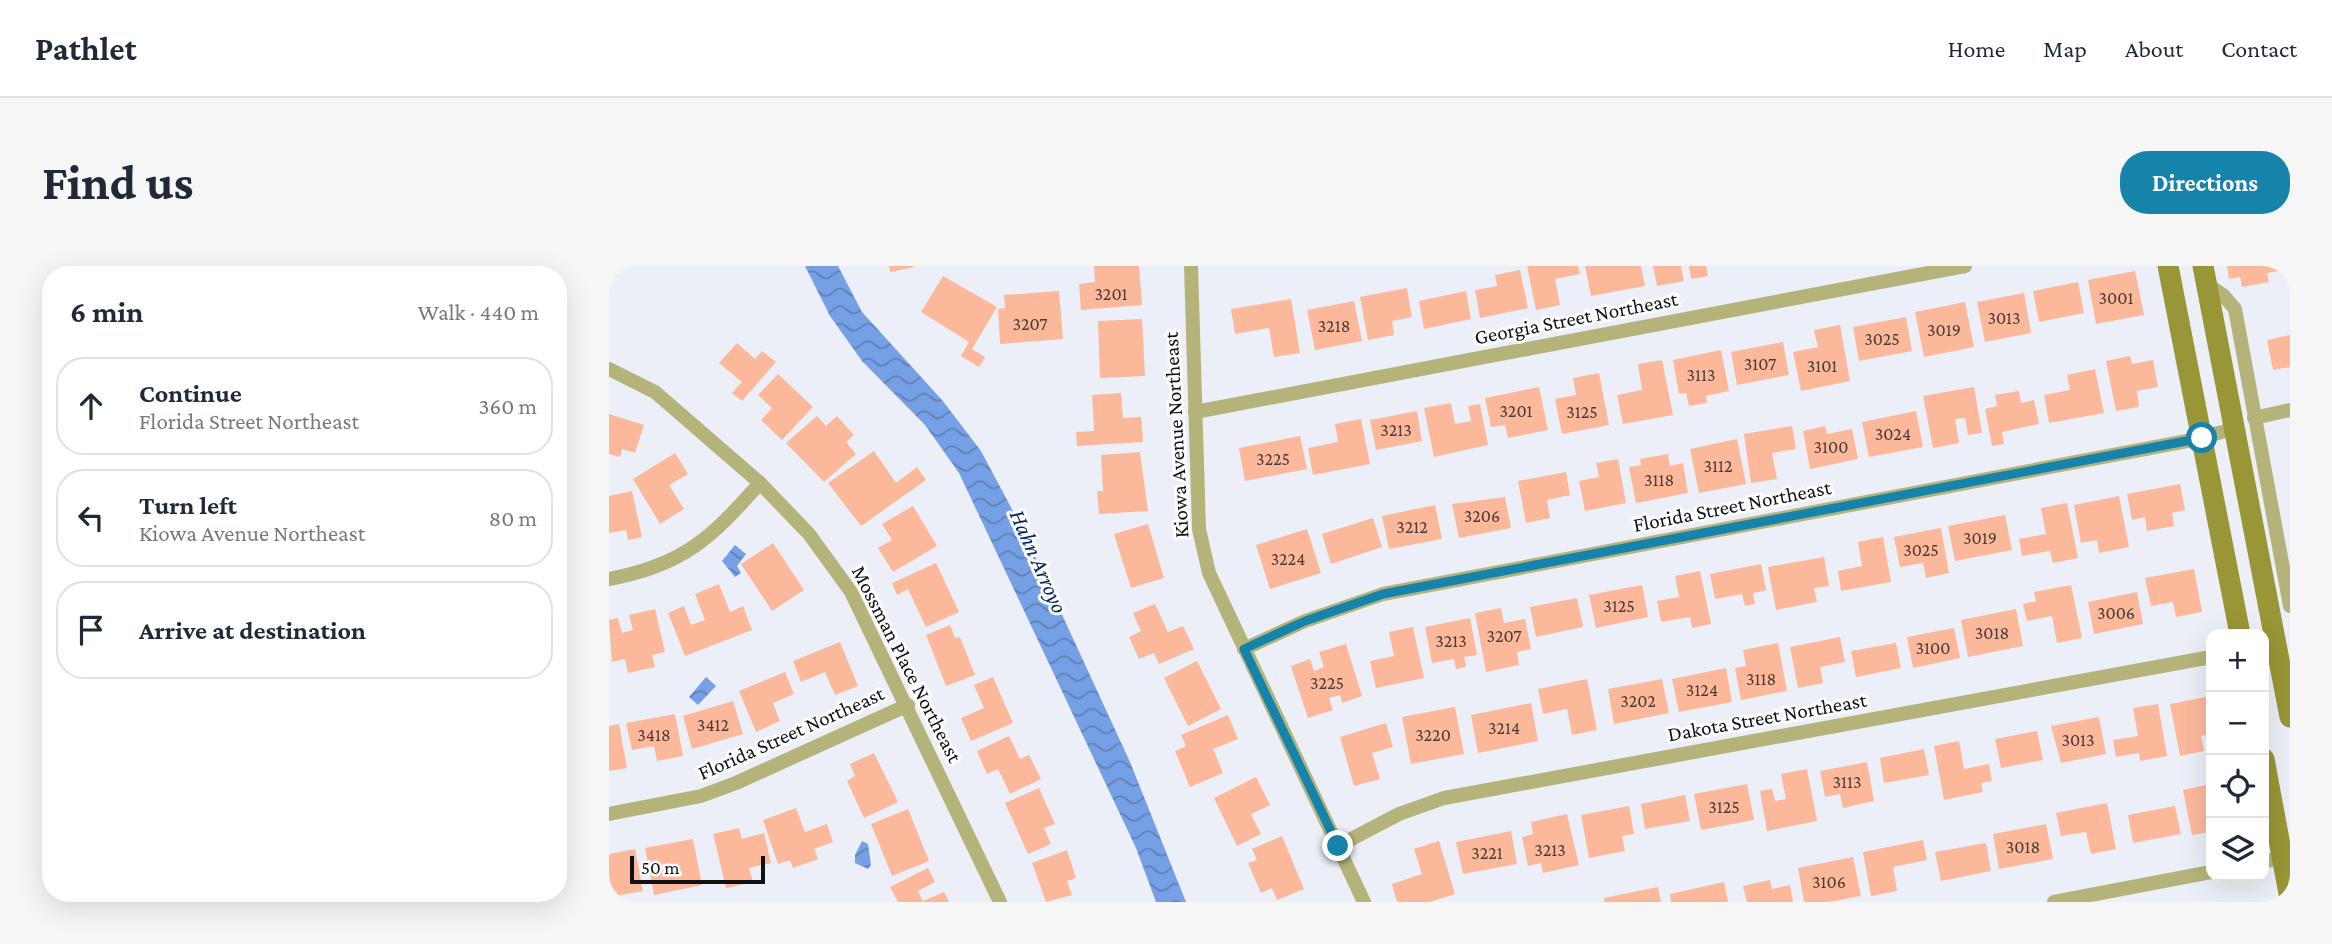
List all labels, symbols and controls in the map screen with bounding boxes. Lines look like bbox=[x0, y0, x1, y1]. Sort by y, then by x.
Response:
text: Pathlet bbox=[35, 30, 137, 67]
text: Home bbox=[1948, 35, 2005, 62]
text: Map bbox=[2043, 35, 2087, 62]
text: About bbox=[2125, 35, 2183, 62]
text: Contact bbox=[2221, 35, 2297, 62]
button: Directions bbox=[2120, 151, 2290, 214]
text: Find us bbox=[42, 155, 194, 210]
house number: 3201 bbox=[1094, 284, 1128, 304]
street label: Georgia Street Northeast bbox=[1472, 286, 1681, 349]
house number: 3001 bbox=[2099, 288, 2133, 308]
text: 6 min bbox=[70, 295, 143, 328]
text: Walk · 440 m bbox=[418, 299, 539, 325]
house number: 3013 bbox=[1987, 308, 2021, 328]
house number: 3207 bbox=[1012, 314, 1048, 334]
house number: 3218 bbox=[1318, 316, 1350, 336]
house number: 3019 bbox=[1927, 320, 1961, 340]
house number: 3025 bbox=[1864, 329, 1900, 349]
street label: Kiowa Avenue Northeast bbox=[1159, 330, 1193, 539]
house number: 3107 bbox=[1744, 354, 1776, 374]
house number: 3101 bbox=[1807, 356, 1837, 376]
house number: 3113 bbox=[1686, 365, 1716, 385]
text: Continue bbox=[139, 379, 242, 408]
icon: ahead bbox=[72, 387, 110, 425]
text: 360 m bbox=[479, 393, 537, 419]
house number: 3201 bbox=[1499, 401, 1533, 421]
house number: 3125 bbox=[1566, 402, 1598, 422]
text: Florida Street Northeast bbox=[139, 408, 359, 434]
house number: 3213 bbox=[1380, 420, 1412, 440]
route start bbox=[2186, 422, 2217, 453]
house number: 3024 bbox=[1875, 424, 1911, 444]
house number: 3100 bbox=[1814, 437, 1848, 457]
house number: 3225 bbox=[1256, 449, 1290, 469]
house number: 3112 bbox=[1703, 456, 1733, 476]
house number: 3118 bbox=[1644, 470, 1674, 490]
street label: Florida Street Northeast bbox=[1631, 475, 1834, 537]
text: Turn left bbox=[139, 491, 237, 520]
icon: left bbox=[72, 499, 110, 537]
text: 80 m bbox=[489, 505, 537, 531]
water label: Hahn Arroyo bbox=[1005, 505, 1073, 617]
house number: 3206 bbox=[1464, 506, 1500, 526]
house number: 3212 bbox=[1396, 517, 1428, 537]
text: Kiowa Avenue Northeast bbox=[139, 520, 365, 546]
house number: 3019 bbox=[1963, 528, 1997, 548]
house number: 3025 bbox=[1903, 540, 1939, 560]
house number: 3224 bbox=[1271, 549, 1305, 569]
street label: Mossman Place Northeast bbox=[847, 562, 968, 767]
house number: 3125 bbox=[1603, 596, 1635, 616]
house number: 3006 bbox=[2097, 603, 2135, 623]
icon: arrive bbox=[72, 611, 110, 649]
text: Arrive at destination bbox=[139, 616, 366, 645]
house number: 3018 bbox=[1975, 623, 2009, 643]
house number: 3207 bbox=[1486, 626, 1522, 646]
map controls bbox=[2206, 629, 2269, 881]
button: + bbox=[2206, 629, 2269, 692]
house number: 3213 bbox=[1435, 631, 1467, 651]
house number: 3100 bbox=[1916, 638, 1950, 658]
house number: 3118 bbox=[1746, 669, 1776, 689]
house number: 3225 bbox=[1310, 673, 1344, 693]
house number: 3124 bbox=[1686, 680, 1718, 700]
street label: Florida Street Northeast bbox=[694, 681, 889, 785]
street label: Dakota Street Northeast bbox=[1666, 687, 1869, 746]
house number: 3202 bbox=[1620, 691, 1656, 711]
button: − bbox=[2206, 692, 2269, 755]
house number: 3412 bbox=[697, 715, 729, 735]
house number: 3214 bbox=[1488, 718, 1520, 738]
house number: 3418 bbox=[637, 725, 671, 745]
house number: 3220 bbox=[1415, 725, 1451, 745]
house number: 3013 bbox=[2061, 730, 2095, 750]
button: locate bbox=[2206, 755, 2269, 818]
house number: 3113 bbox=[1832, 772, 1862, 792]
house number: 3125 bbox=[1708, 797, 1740, 817]
button: layers bbox=[2206, 818, 2269, 881]
route end bbox=[1322, 830, 1353, 861]
house number: 3018 bbox=[2006, 837, 2040, 857]
house number: 3213 bbox=[1534, 840, 1566, 860]
house number: 3221 bbox=[1471, 843, 1503, 863]
scale bar bbox=[630, 853, 765, 885]
text: 50 m bbox=[641, 857, 680, 878]
house number: 3106 bbox=[1812, 872, 1846, 892]

